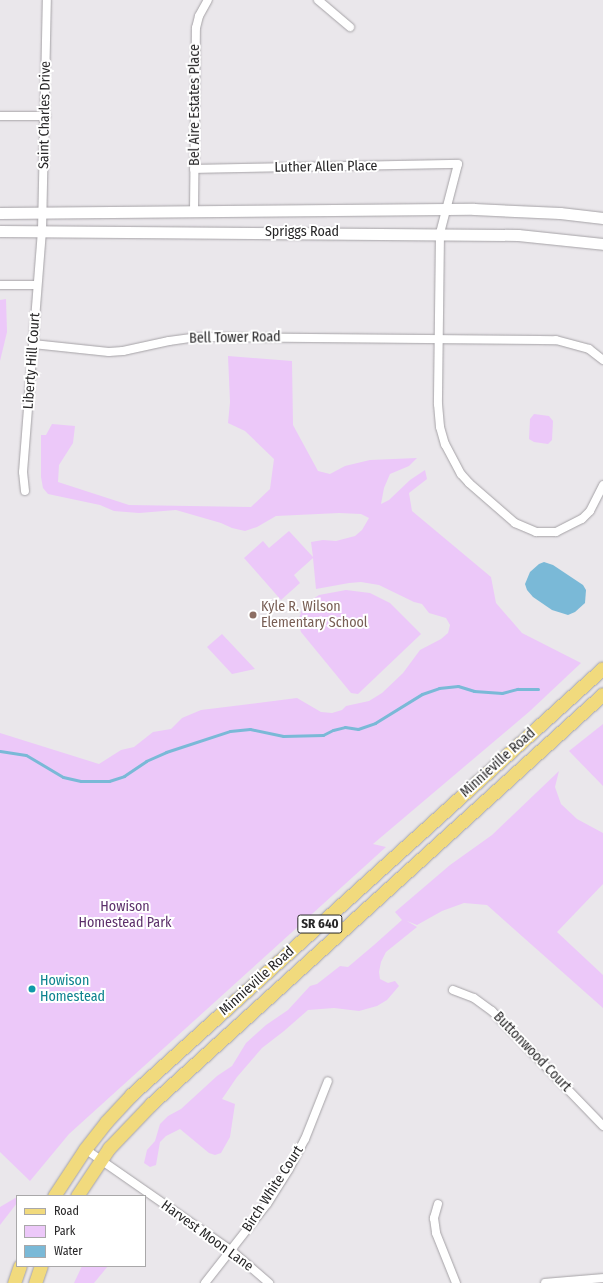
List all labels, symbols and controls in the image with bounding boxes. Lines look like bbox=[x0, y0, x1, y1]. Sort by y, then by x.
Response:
street label: Bel Aire Estates Place bbox=[187, 44, 203, 166]
street label: Saint Charles Drive bbox=[36, 61, 54, 169]
street label: Luther Allen Place bbox=[274, 158, 378, 176]
street label: Spriggs Road bbox=[265, 224, 339, 240]
street label: Liberty Hill Court bbox=[20, 312, 44, 410]
street label: Bell Tower Road bbox=[189, 329, 281, 347]
place label: Kyle R. Wilson Elementary School bbox=[261, 599, 368, 632]
marker: Kyle R. Wilson Elementary School bbox=[248, 610, 258, 620]
street label: Minnieville Road bbox=[457, 725, 539, 801]
park label: Howison Homestead Park bbox=[78, 899, 172, 932]
road number: SR 640 bbox=[297, 913, 343, 935]
street label: Minnieville Road bbox=[216, 943, 298, 1019]
place label: Howison Homestead bbox=[40, 973, 105, 1006]
marker: Howison Homestead bbox=[27, 984, 37, 994]
street label: Buttonwood Court bbox=[490, 1009, 574, 1095]
street label: Birch White Court bbox=[239, 1143, 307, 1235]
legend bbox=[16, 1195, 146, 1267]
street label: Harvest Moon Lane bbox=[158, 1197, 256, 1275]
text: Road bbox=[54, 1204, 79, 1218]
text: Park bbox=[54, 1224, 75, 1238]
text: Water bbox=[54, 1244, 82, 1258]

